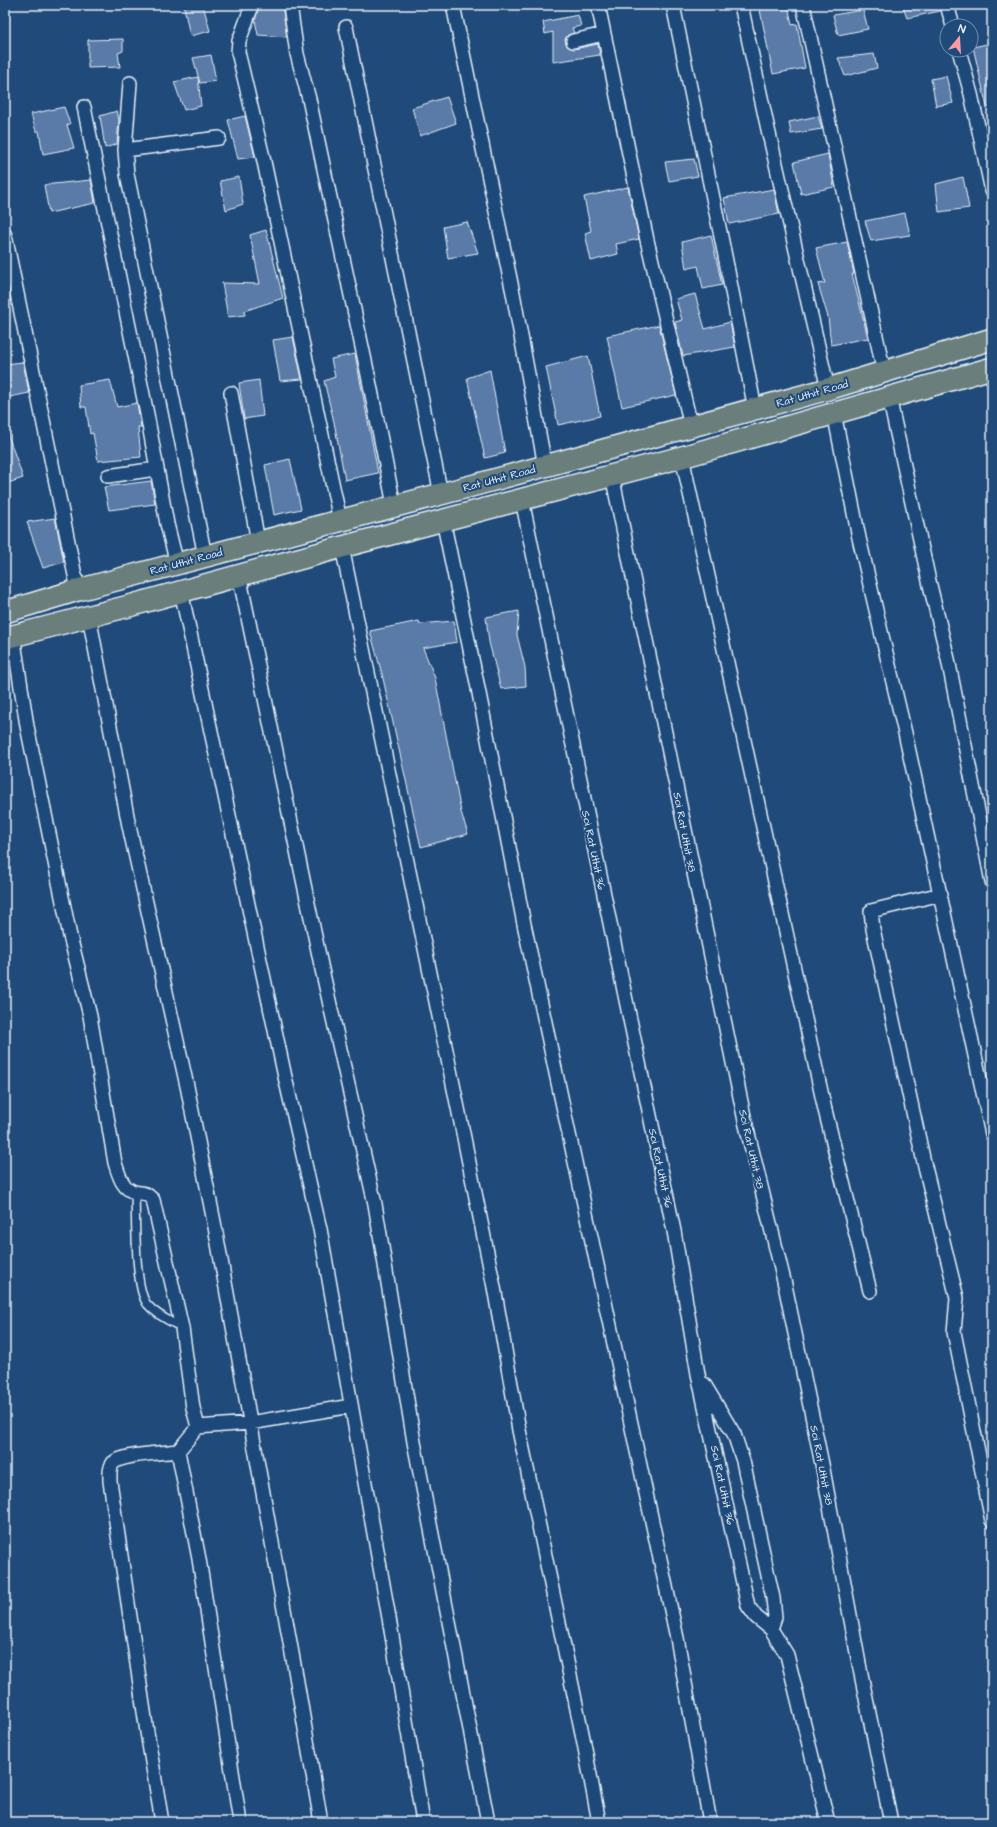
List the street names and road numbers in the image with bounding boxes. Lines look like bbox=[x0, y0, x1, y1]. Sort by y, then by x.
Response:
street label: Rat Uthit Road bbox=[774, 376, 850, 411]
street label: Rat Uthit Road bbox=[461, 462, 537, 495]
street label: Rat Uthit Road bbox=[148, 545, 224, 578]
street label: Soi Rat Uthit 38 bbox=[669, 791, 700, 873]
street label: Soi Rat Uthit 36 bbox=[578, 809, 609, 891]
street label: Soi Rat Uthit 38 bbox=[735, 1108, 768, 1190]
street label: Soi Rat Uthit 36 bbox=[645, 1127, 676, 1209]
street label: Soi Rat Uthit 38 bbox=[806, 1424, 837, 1506]
street label: Soi Rat Uthit 36 bbox=[707, 1444, 738, 1526]

